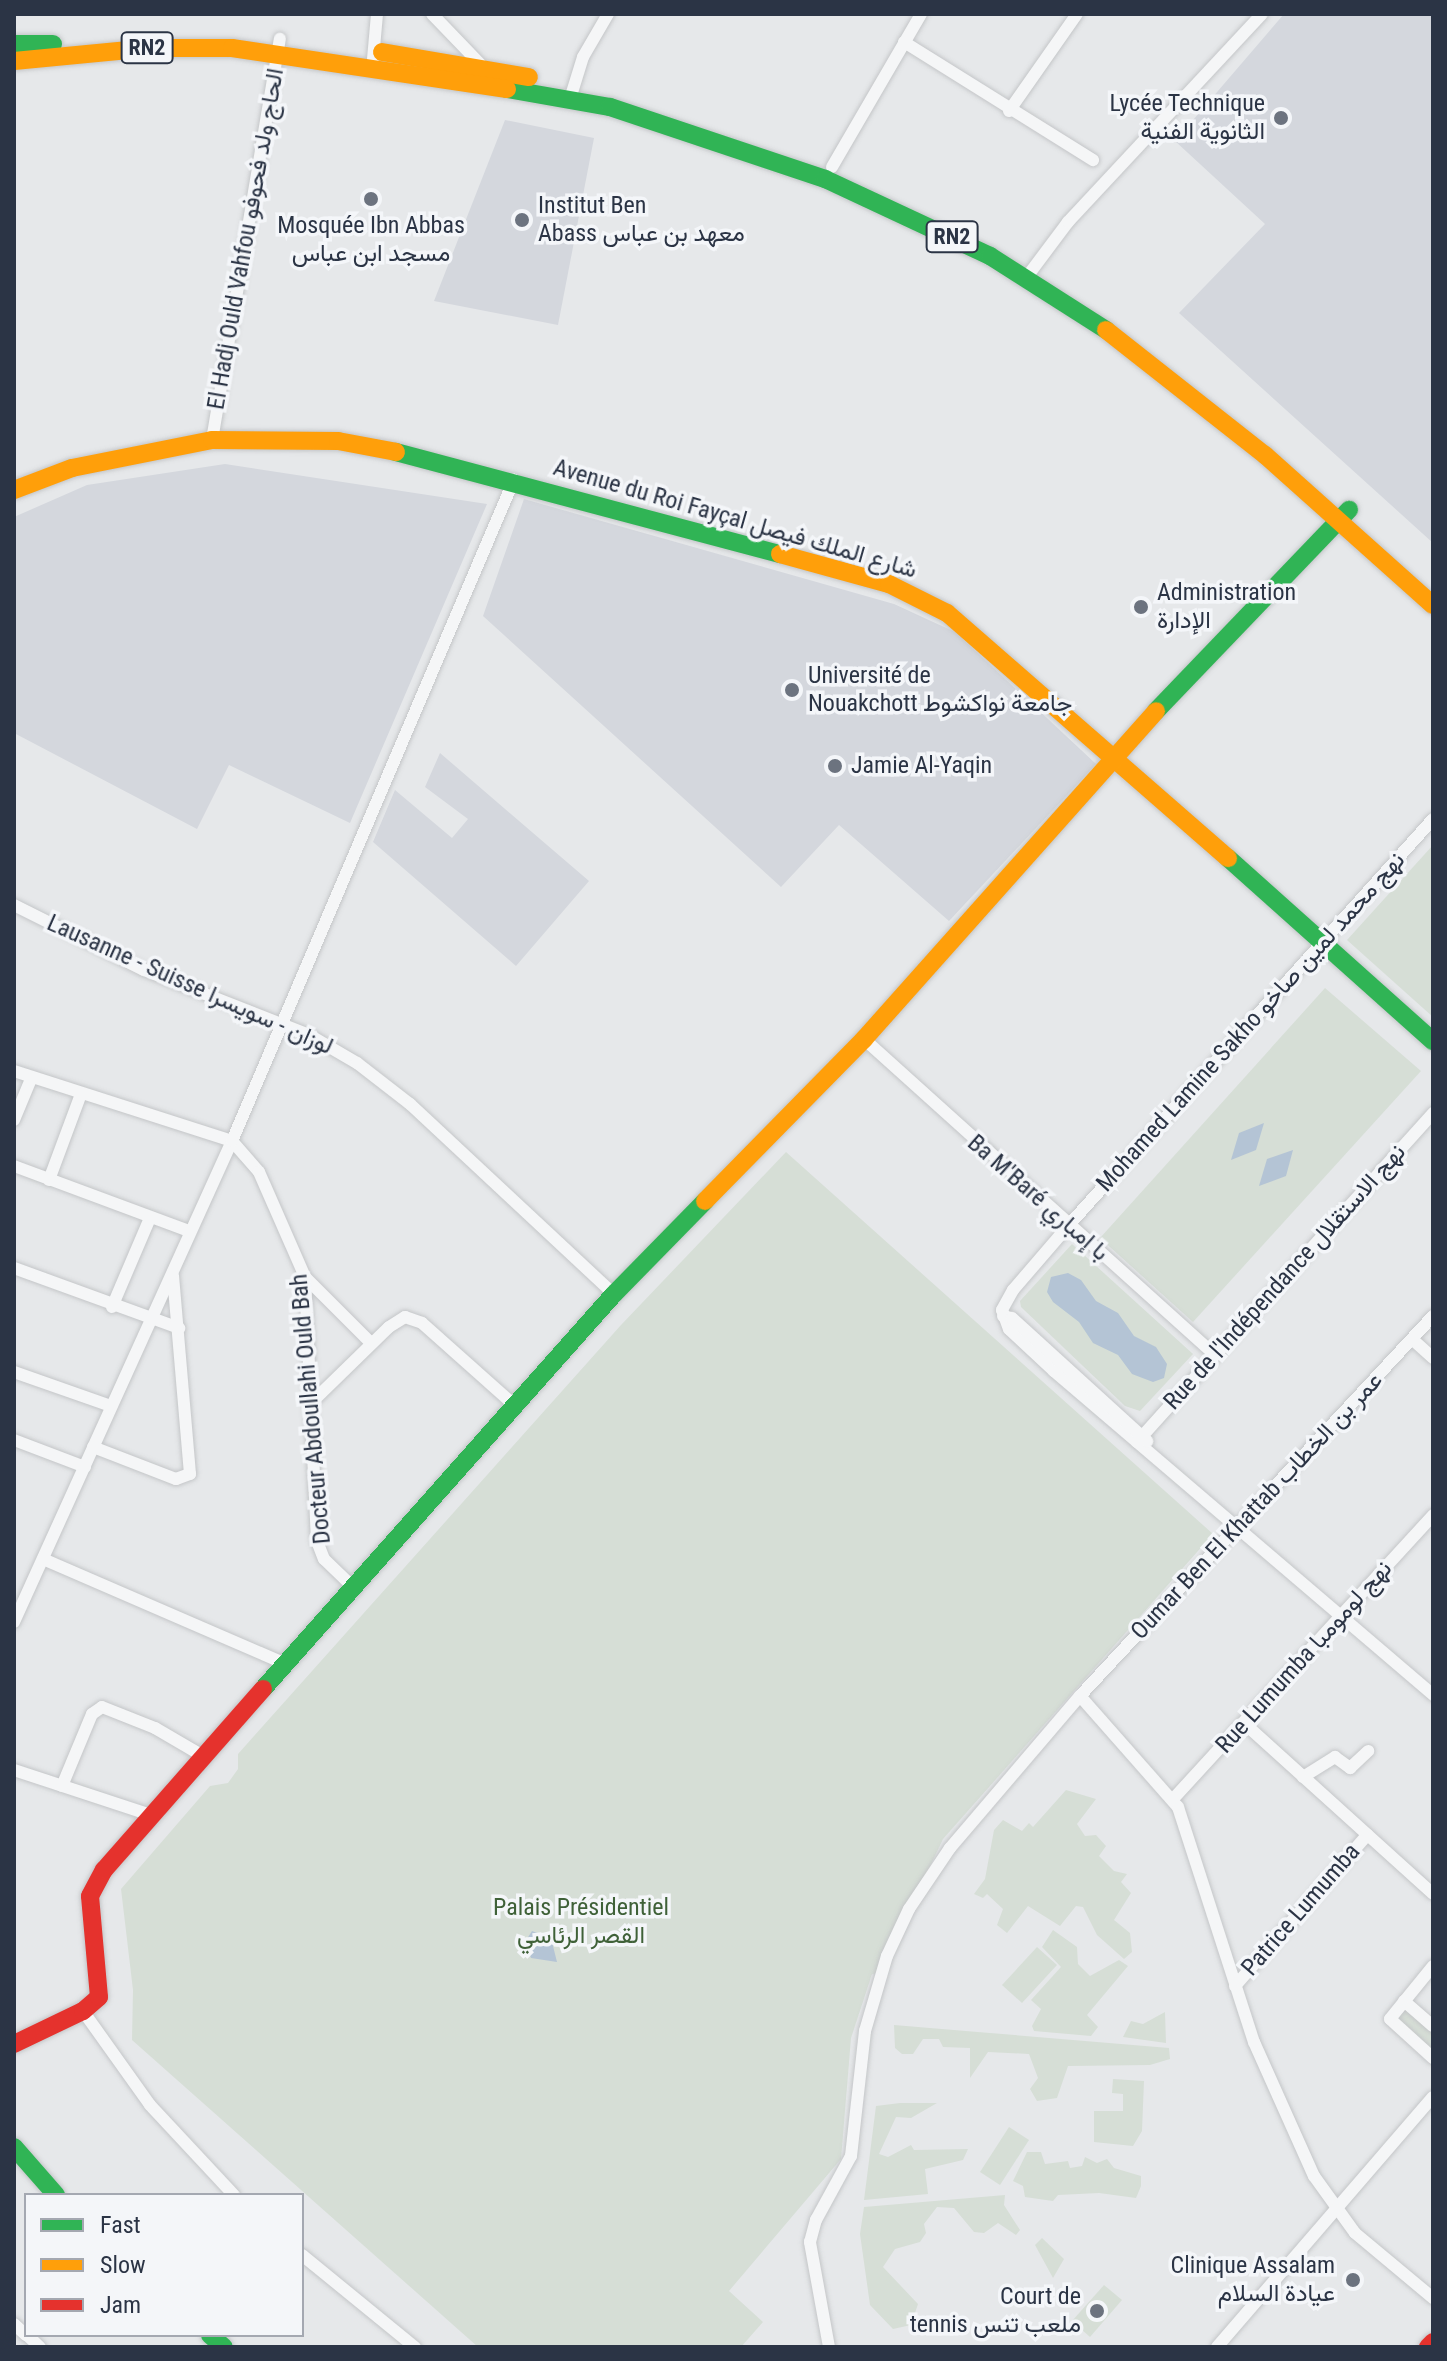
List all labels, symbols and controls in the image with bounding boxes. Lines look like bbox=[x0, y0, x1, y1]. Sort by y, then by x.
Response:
road number: RN2 bbox=[119, 30, 175, 66]
street label: El Hadj Ould Vahfou الحاج ولد فحوفو bbox=[202, 66, 290, 412]
place label: Lycée Technique الثانوية الفنية bbox=[1109, 90, 1265, 146]
marker: Lycée Technique الثانوية الفنية bbox=[1272, 109, 1290, 127]
marker: Mosquée Ibn Abbas مسجد ابن عباس bbox=[362, 190, 380, 208]
place label: Institut Ben Abass معهد بن عباس bbox=[538, 192, 745, 248]
marker: Institut Ben Abass معهد بن عباس bbox=[513, 211, 531, 229]
place label: Mosquée Ibn Abbas مسجد ابن عباس bbox=[277, 212, 465, 268]
road number: RN2 bbox=[924, 219, 980, 255]
street label: Avenue du Roi Fayçal شارع الملك فيصل bbox=[550, 453, 920, 585]
place label: Administration الإدارة bbox=[1157, 579, 1296, 635]
marker: Administration الإدارة bbox=[1132, 598, 1150, 616]
place label: Université de Nouakchott جامعة نواكشوط bbox=[808, 662, 1072, 718]
marker: Université de Nouakchott جامعة نواكشوط bbox=[783, 681, 801, 699]
place label: Jamie Al-Yaqin bbox=[851, 752, 992, 780]
marker: Jamie Al-Yaqin bbox=[826, 757, 844, 775]
street label: Mohamed Lamine Sakho نهج محمد لمين صاخو bbox=[1091, 846, 1411, 1198]
street label: Lausanne - Suisse لوزان - سويسرا bbox=[42, 909, 338, 1061]
street label: Ba M'Baré با إمباري bbox=[961, 1129, 1115, 1267]
street label: Rue de l'Indépendance نهج الاستقلال bbox=[1158, 1138, 1412, 1416]
street label: Docteur Abdoullahi Ould Bah bbox=[285, 1273, 337, 1545]
street label: Oumar Ben El Khattab عمر بن الخطاب bbox=[1125, 1366, 1389, 1646]
street label: Rue Lumumba نهج لومومبا bbox=[1210, 1555, 1398, 1759]
street label: Patrice Lumumba bbox=[1236, 1838, 1366, 1982]
park label: Palais Présidentiel القصر الرئاسي bbox=[493, 1894, 669, 1950]
legend bbox=[24, 2193, 304, 2337]
text: Fast bbox=[100, 2211, 141, 2239]
text: Slow bbox=[100, 2251, 146, 2279]
place label: Clinique Assalam عيادة السلام bbox=[1171, 2252, 1335, 2308]
marker: Clinique Assalam عيادة السلام bbox=[1342, 2269, 1364, 2291]
place label: Court de tennis ملعب تنس bbox=[910, 2283, 1081, 2339]
text: Jam bbox=[100, 2291, 141, 2319]
marker: Court de tennis ملعب تنس bbox=[1088, 2302, 1106, 2320]

